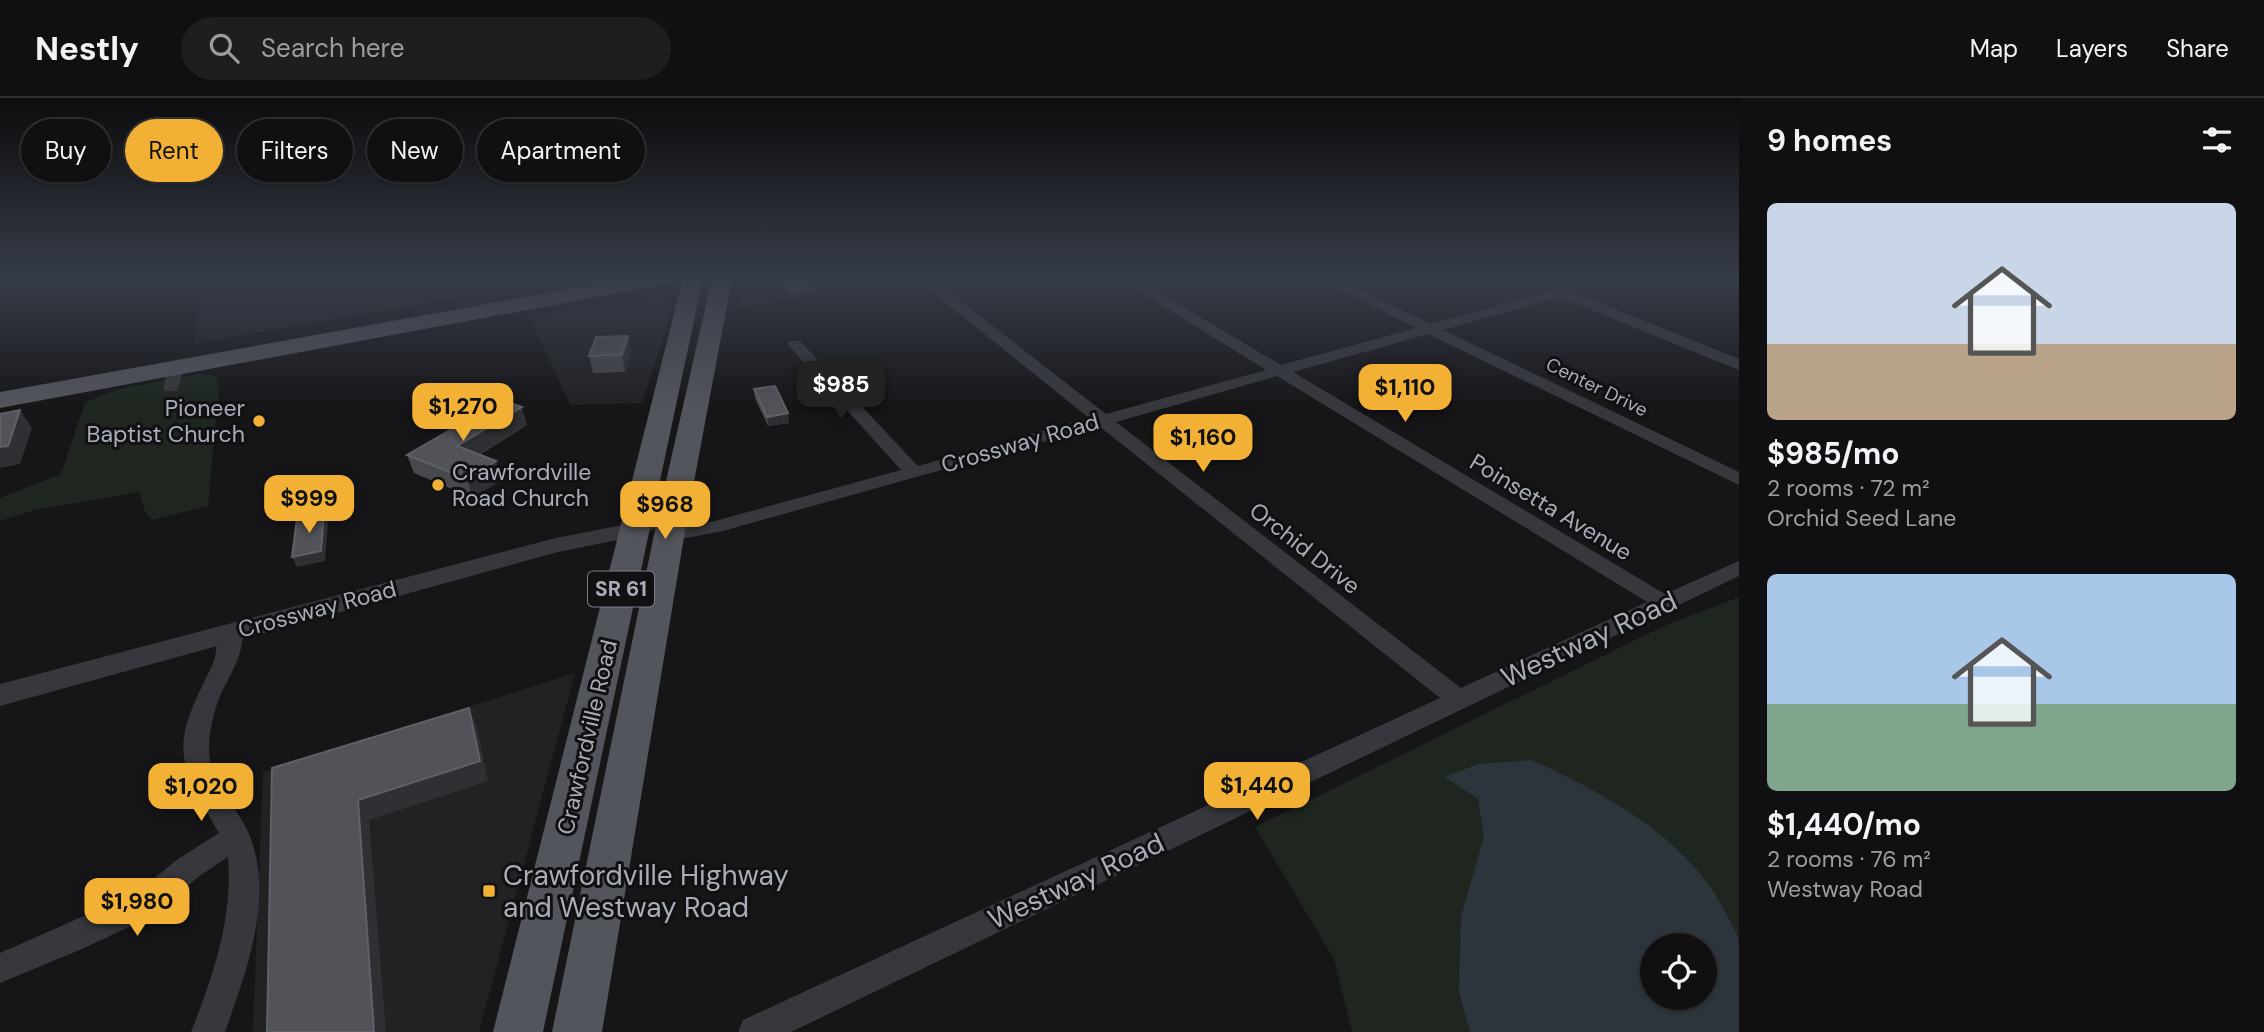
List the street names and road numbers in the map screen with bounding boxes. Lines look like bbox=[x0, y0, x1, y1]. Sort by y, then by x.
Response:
street label: Center Drive bbox=[1542, 352, 1652, 422]
street label: Crossway Road bbox=[938, 406, 1102, 480]
street label: Poinsetta Avenue bbox=[1464, 447, 1638, 567]
street label: Orchid Drive bbox=[1243, 495, 1367, 601]
road number: SR 61 bbox=[588, 572, 654, 606]
street label: Crossway Road bbox=[235, 573, 399, 645]
street label: Westway Road bbox=[1495, 582, 1683, 696]
street label: Crawfordville Road bbox=[550, 637, 624, 837]
street label: Westway Road bbox=[982, 824, 1170, 938]

